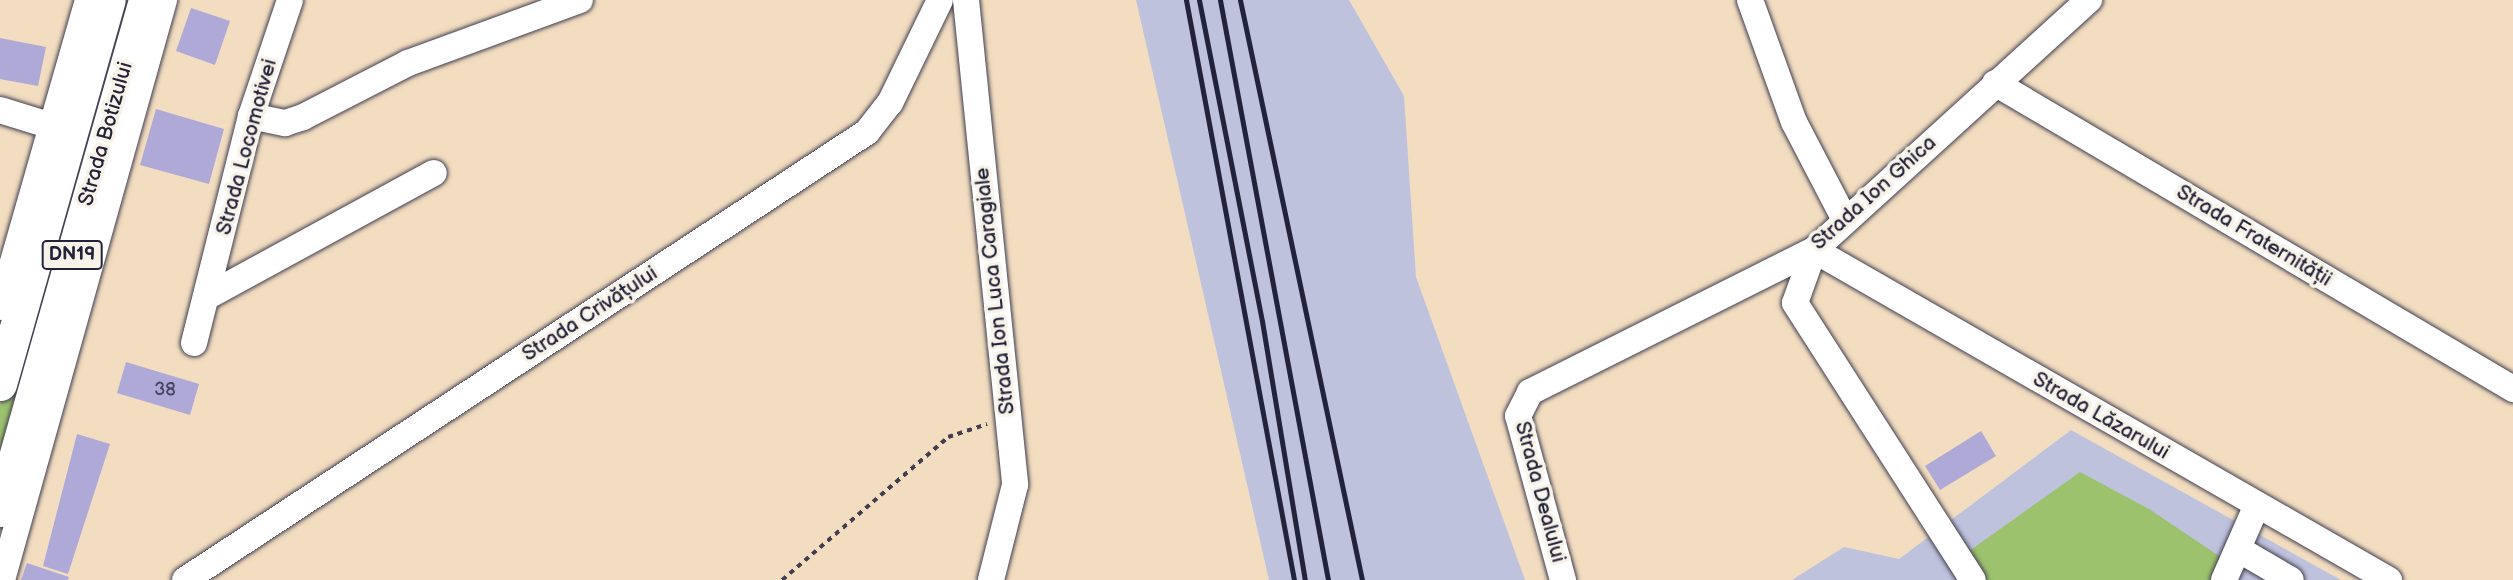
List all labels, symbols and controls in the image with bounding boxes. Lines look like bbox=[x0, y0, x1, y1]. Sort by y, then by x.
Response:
street label: Strada Locomotivei bbox=[211, 56, 283, 238]
street label: Strada Botizului bbox=[73, 59, 139, 209]
street label: Strada Ion Ghica bbox=[1806, 130, 1942, 256]
street label: Strada Ion Luca Caragiale bbox=[970, 166, 1020, 416]
street label: Strada Fraternității bbox=[2172, 180, 2336, 292]
road number: DN19 bbox=[41, 240, 104, 270]
street label: Strada Crivățului bbox=[518, 261, 662, 367]
street label: Strada Lăzarului bbox=[2028, 367, 2174, 465]
house number: 38 bbox=[154, 379, 176, 401]
street label: Strada Dealului bbox=[1509, 419, 1571, 565]

